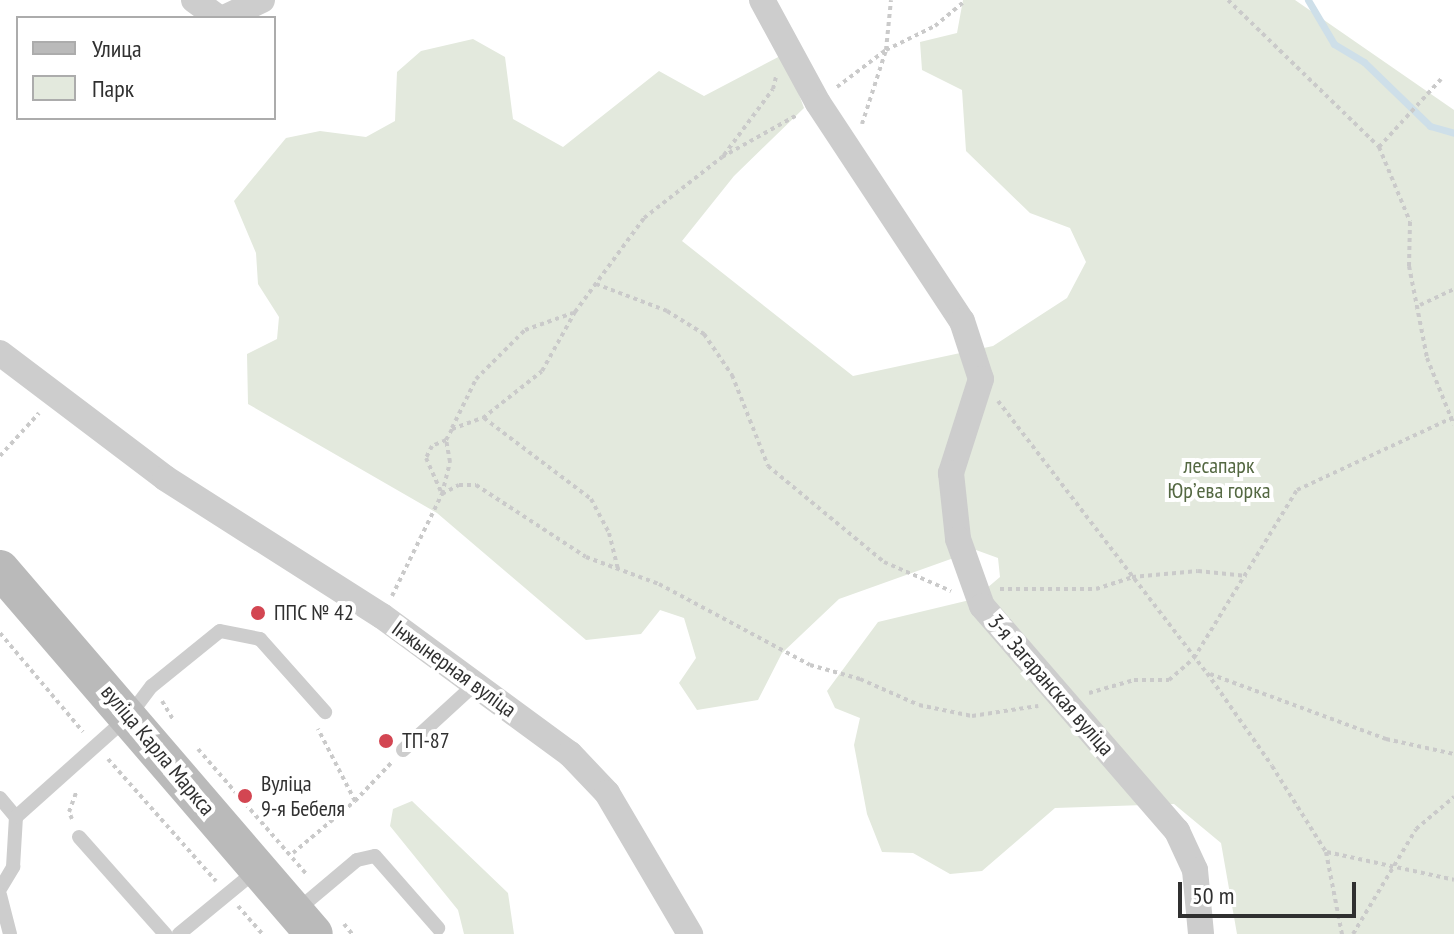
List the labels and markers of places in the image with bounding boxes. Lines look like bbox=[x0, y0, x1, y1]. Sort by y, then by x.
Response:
place label: ППС № 42 bbox=[274, 600, 354, 626]
marker: ППС № 42 bbox=[249, 604, 267, 622]
place label: ТП-87 bbox=[402, 728, 450, 754]
marker: ТП-87 bbox=[377, 732, 395, 750]
place label: Вуліца 9-я Бебеля bbox=[261, 770, 345, 822]
marker: Вуліца 9-я Бебеля bbox=[236, 787, 254, 805]

